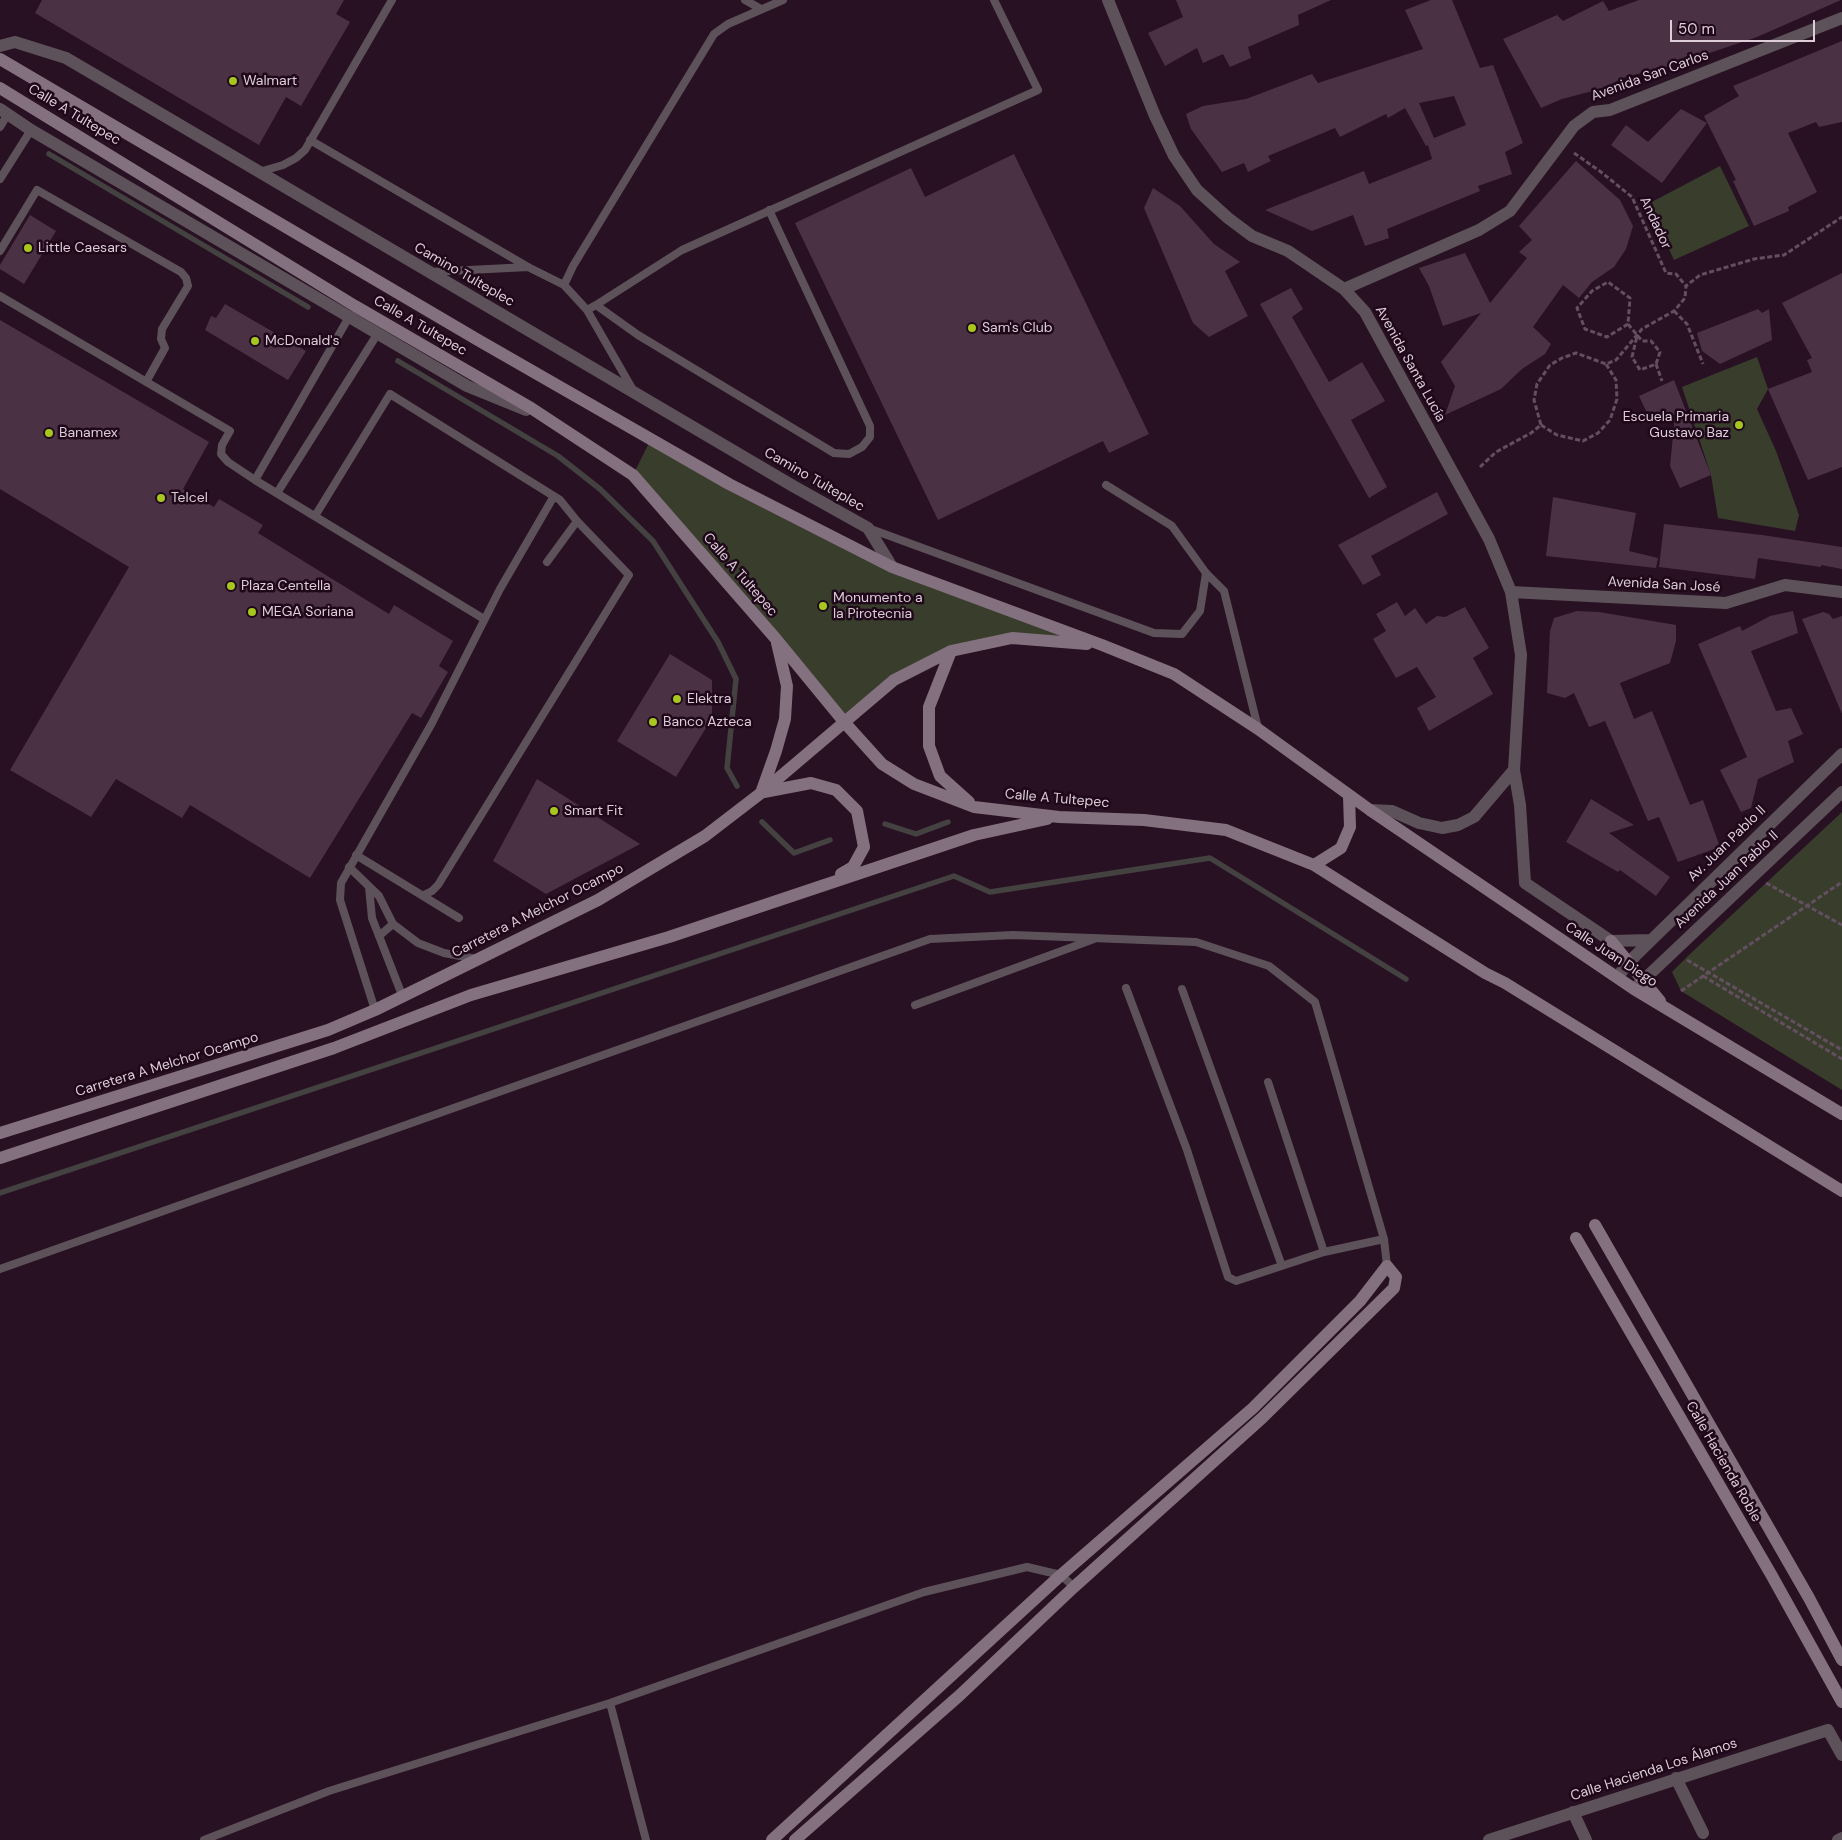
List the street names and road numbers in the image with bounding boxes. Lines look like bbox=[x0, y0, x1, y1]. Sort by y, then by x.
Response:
street label: Avenida San Carlos bbox=[1589, 47, 1711, 105]
street label: Calle A Tultepec bbox=[25, 81, 123, 149]
street label: Andador bbox=[1636, 194, 1674, 252]
street label: Camino Tulteplec bbox=[411, 239, 517, 311]
street label: Calle A Tultepec bbox=[370, 293, 470, 359]
street label: Avenida Santa Lucía bbox=[1371, 303, 1449, 425]
street label: Camino Tulteplec bbox=[761, 444, 867, 516]
street label: Calle A Tultepec bbox=[699, 530, 781, 620]
street label: Avenida San José bbox=[1607, 574, 1721, 596]
street label: Calle A Tultepec bbox=[1004, 786, 1110, 812]
street label: Av. Juan Pablo ll bbox=[1685, 803, 1769, 885]
street label: Avenida Juan Pablo II bbox=[1672, 828, 1782, 932]
street label: Carretera A Melchor Ocampo bbox=[449, 860, 627, 962]
street label: Calle Juan Diego bbox=[1562, 919, 1660, 991]
street label: Carretera A Melchor Ocampo bbox=[74, 1029, 260, 1101]
street label: Calle Hacienda Roble bbox=[1682, 1399, 1764, 1525]
street label: Calle Hacienda Los Álamos bbox=[1569, 1735, 1739, 1805]

